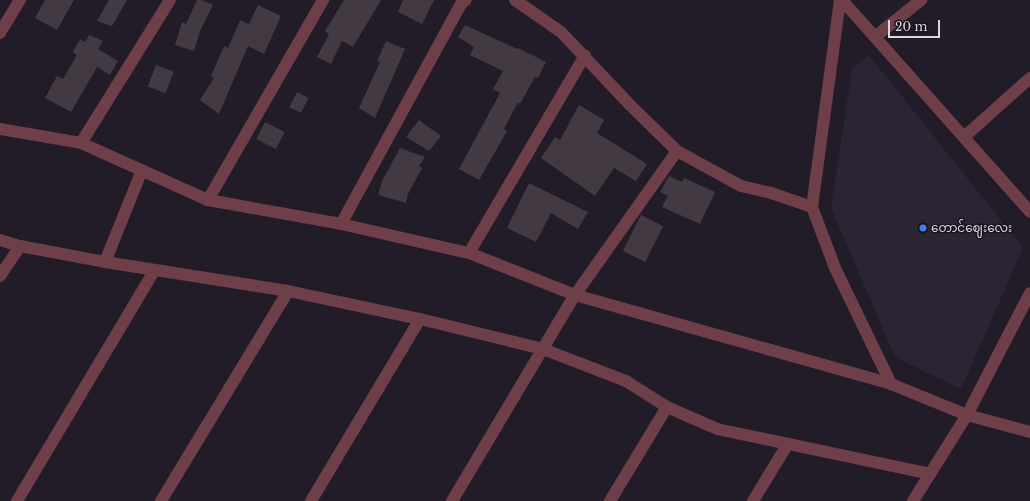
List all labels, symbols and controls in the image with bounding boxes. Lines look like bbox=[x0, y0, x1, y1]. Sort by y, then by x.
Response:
scale bar bbox=[890, 12, 942, 38]
text: 20 m bbox=[895, 19, 927, 34]
place label: တောင်ဈေးလေး bbox=[931, 221, 1012, 235]
marker: တောင်ဈေးလေး bbox=[918, 223, 928, 233]

